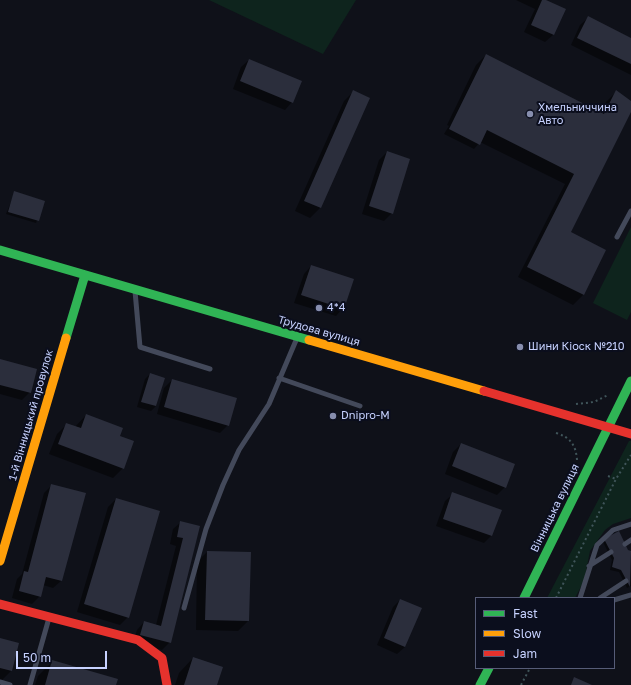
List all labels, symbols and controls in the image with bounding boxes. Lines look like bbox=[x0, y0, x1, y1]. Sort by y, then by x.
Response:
place label: Хмельниччина Авто bbox=[538, 101, 617, 127]
marker: Хмельниччина Авто bbox=[525, 109, 535, 119]
place label: 4*4 bbox=[327, 301, 345, 315]
marker: 4*4 bbox=[314, 303, 324, 313]
street label: Трудова вулиця bbox=[276, 313, 362, 349]
place label: Шини Кіоск №210 bbox=[528, 340, 624, 354]
marker: Шини Кіоск №210 bbox=[515, 342, 525, 352]
street label: 1-й Вінницький провулок bbox=[6, 348, 56, 482]
place label: Dnipro-M bbox=[341, 409, 390, 423]
marker: Dnipro-M bbox=[328, 411, 338, 421]
street label: Вінницька вулиця bbox=[528, 462, 582, 554]
legend bbox=[475, 597, 615, 669]
text: Fast bbox=[513, 606, 538, 621]
text: Slow bbox=[513, 626, 541, 641]
scale bar bbox=[18, 643, 109, 669]
text: Jam bbox=[513, 646, 537, 661]
text: 50 m bbox=[23, 650, 51, 665]

